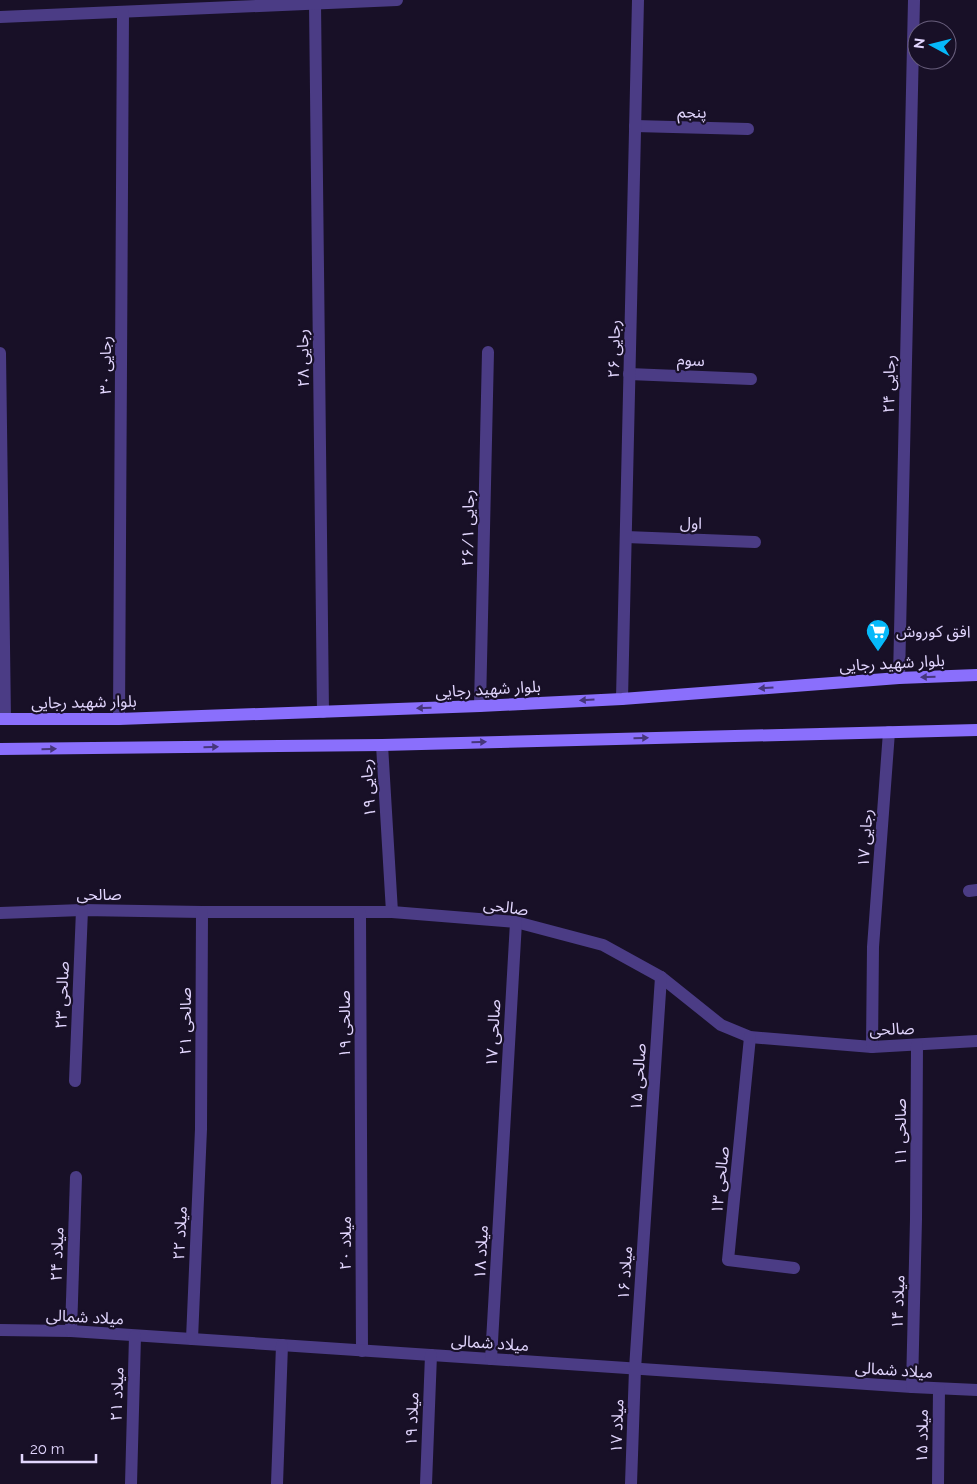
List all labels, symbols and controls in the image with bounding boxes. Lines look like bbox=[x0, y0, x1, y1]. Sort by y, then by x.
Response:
north arrow bbox=[907, 20, 957, 70]
text: N bbox=[911, 37, 928, 50]
street label: پنجم bbox=[677, 102, 707, 125]
street label: رجایی ۲۶ bbox=[604, 320, 624, 378]
street label: رجایی ۲۸ bbox=[293, 329, 313, 387]
street label: رجایی ۳۰ bbox=[96, 336, 115, 394]
street label: سوم bbox=[676, 350, 705, 373]
street label: رجایی ۲۴ bbox=[879, 355, 899, 413]
street label: رجایی ۲۶/۱ bbox=[458, 489, 478, 567]
street label: اول bbox=[680, 513, 702, 534]
supermarket icon: افق کوروش bbox=[865, 618, 891, 652]
place label: افق کوروش bbox=[896, 622, 970, 642]
street label: بلوار شهید رجایی bbox=[839, 651, 945, 675]
one-way arrow bbox=[920, 673, 936, 681]
street label: بلوار شهید رجایی bbox=[435, 677, 541, 701]
one-way arrow bbox=[758, 684, 774, 692]
street label: بلوار شهید رجایی bbox=[31, 692, 137, 712]
one-way arrow bbox=[578, 697, 594, 705]
one-way arrow bbox=[416, 705, 432, 713]
one-way arrow bbox=[633, 734, 649, 742]
one-way arrow bbox=[471, 738, 487, 746]
one-way arrow bbox=[203, 743, 219, 751]
one-way arrow bbox=[41, 745, 57, 753]
street label: رجایی ۱۹ bbox=[356, 758, 380, 818]
street label: رجایی ۱۷ bbox=[853, 808, 877, 868]
street label: صالحی bbox=[76, 885, 122, 904]
street label: صالحی bbox=[482, 894, 530, 920]
street label: صالحی ۲۳ bbox=[51, 961, 73, 1029]
street label: صالحی ۲۱ bbox=[176, 987, 195, 1055]
street label: صالحی ۱۹ bbox=[335, 990, 354, 1058]
street label: صالحی ۱۷ bbox=[482, 999, 504, 1067]
street label: صالحی bbox=[869, 1019, 915, 1039]
street label: صالحی ۱۵ bbox=[626, 1043, 650, 1111]
street label: صالحی ۱۱ bbox=[891, 1098, 910, 1166]
street label: صالحی ۱۳ bbox=[707, 1145, 733, 1215]
street label: میلاد ۲۲ bbox=[169, 1206, 191, 1260]
street label: میلاد ۲۰ bbox=[336, 1216, 355, 1270]
street label: میلاد ۱۸ bbox=[470, 1225, 492, 1279]
street label: میلاد ۲۴ bbox=[47, 1227, 67, 1281]
street label: میلاد ۱۶ bbox=[614, 1245, 636, 1301]
street label: میلاد ۱۴ bbox=[888, 1275, 908, 1329]
street label: میلاد شمالی bbox=[46, 1305, 124, 1329]
street label: میلاد شمالی bbox=[450, 1331, 530, 1355]
street label: میلاد شمالی bbox=[854, 1358, 934, 1382]
street label: میلاد ۲۱ bbox=[107, 1367, 127, 1421]
street label: میلاد ۱۹ bbox=[402, 1392, 422, 1446]
street label: میلاد ۱۷ bbox=[607, 1399, 627, 1453]
street label: میلاد ۱۵ bbox=[912, 1409, 932, 1463]
scale bar bbox=[22, 1432, 96, 1464]
text: 20 m bbox=[30, 1440, 65, 1458]

